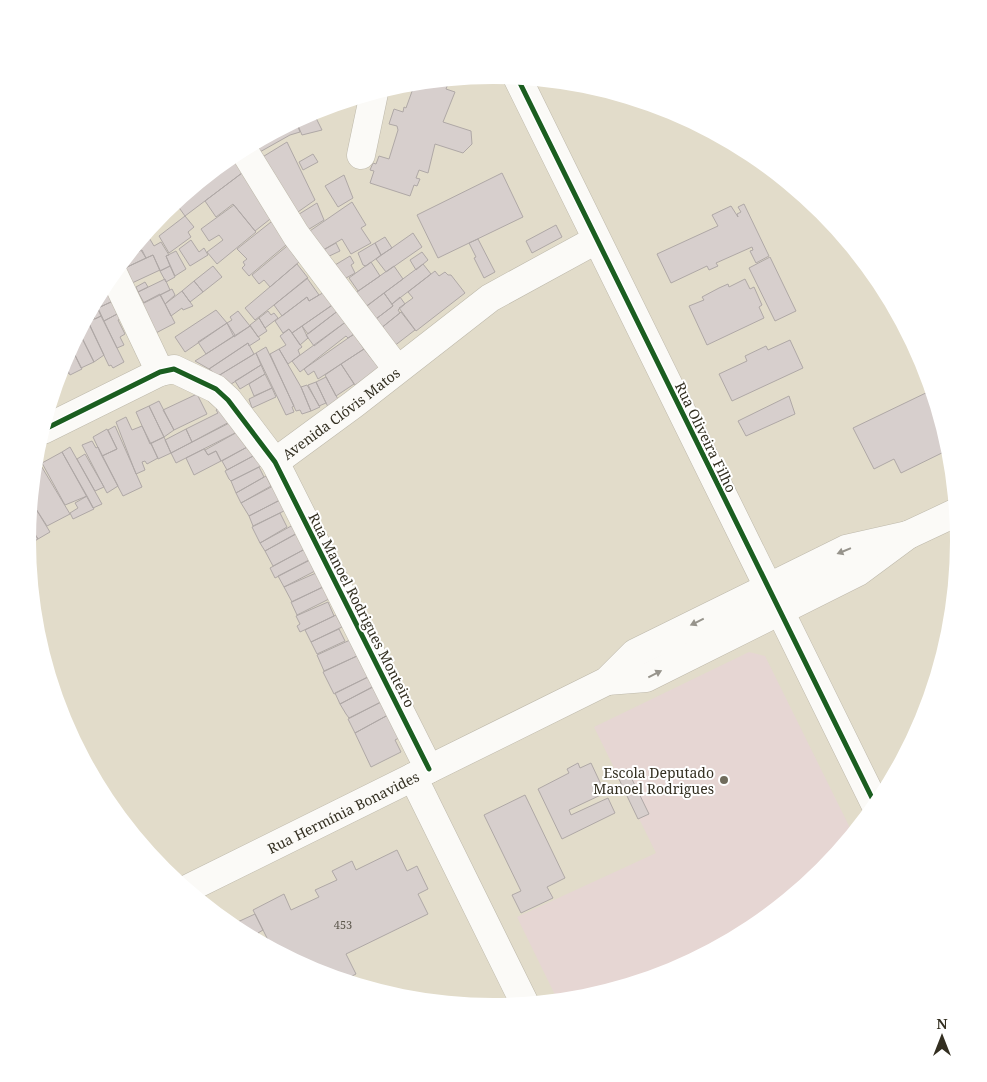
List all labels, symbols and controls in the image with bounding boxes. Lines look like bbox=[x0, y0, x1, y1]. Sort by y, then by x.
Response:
street label: Avenida Clóvis Matos bbox=[278, 363, 403, 463]
street label: Rua Oliveira Filho bbox=[671, 379, 741, 495]
street label: Rua Manoel Rodrigues Monteiro bbox=[305, 510, 419, 710]
one-way arrow bbox=[837, 548, 851, 556]
one-way arrow bbox=[690, 618, 705, 626]
one-way arrow bbox=[648, 670, 662, 678]
place label: Escola Deputado Manoel Rodrigues bbox=[593, 763, 714, 798]
street label: Rua Hermínia Bonavides bbox=[264, 766, 422, 857]
marker: Escola Deputado Manoel Rodrigues bbox=[718, 774, 730, 786]
house number: 453 bbox=[334, 917, 352, 932]
north arrow bbox=[917, 1012, 967, 1062]
text: N bbox=[936, 1014, 948, 1033]

